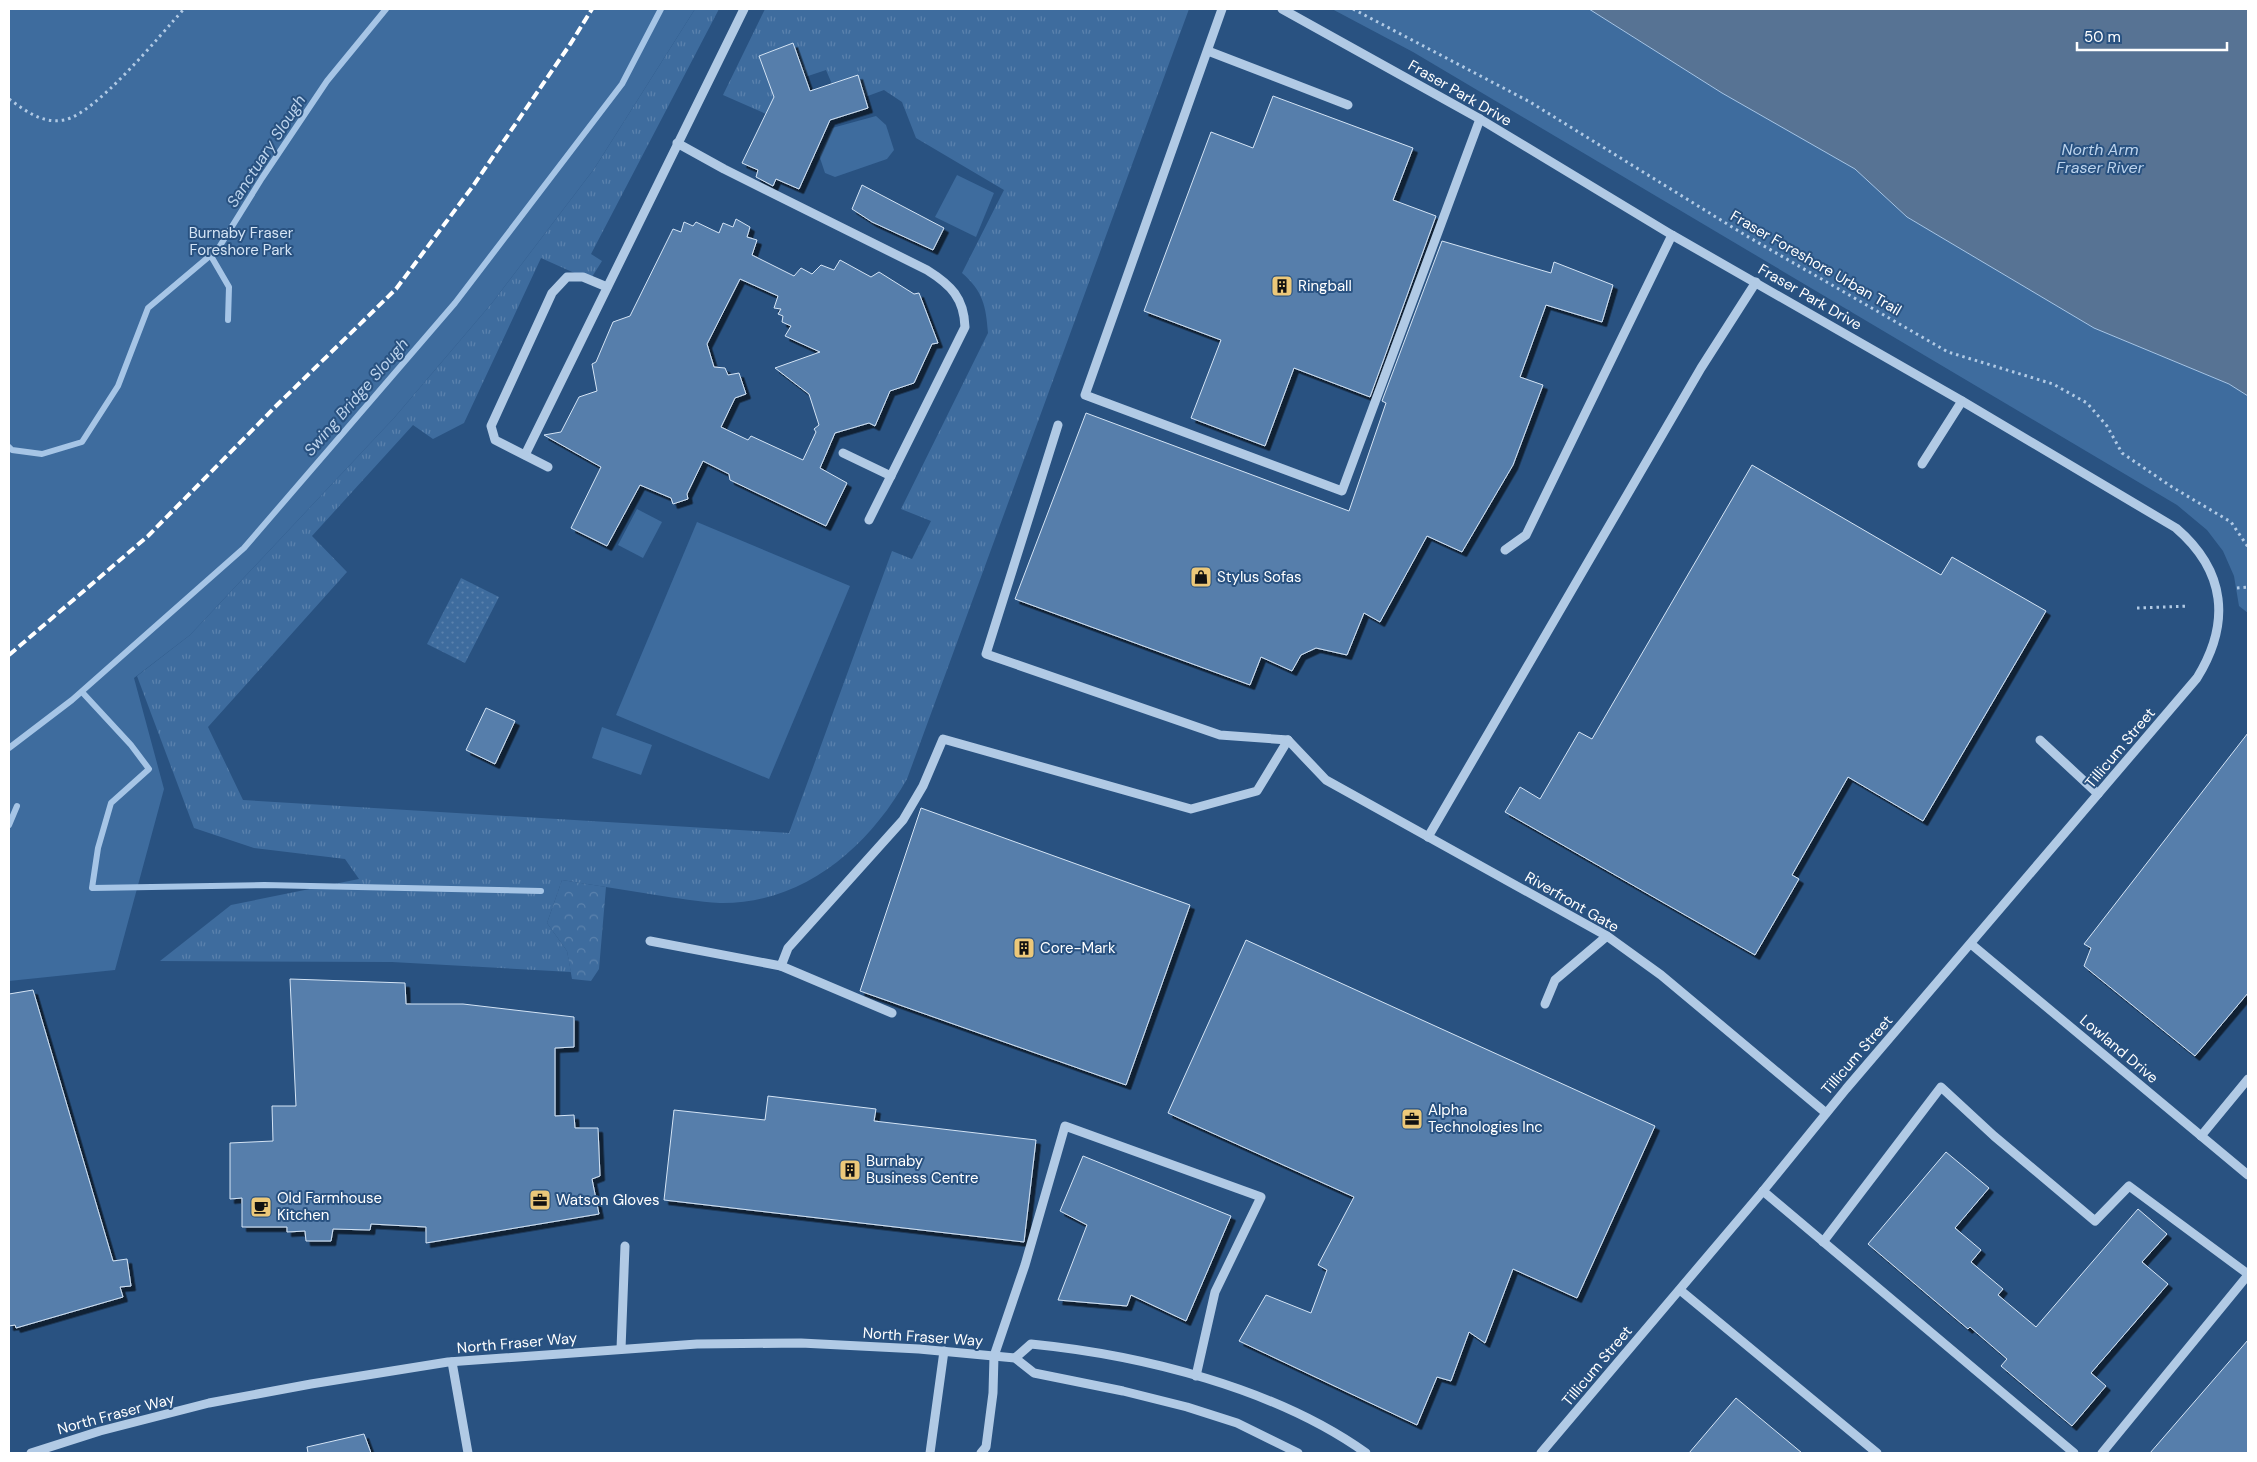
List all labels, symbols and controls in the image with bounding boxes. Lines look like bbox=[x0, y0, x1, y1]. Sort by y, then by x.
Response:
scale bar bbox=[2077, 20, 2227, 52]
text: 50 m bbox=[2084, 27, 2121, 47]
street label: Fraser Park Drive bbox=[1405, 55, 1515, 131]
water label: Sanctuary Slough bbox=[222, 91, 310, 211]
water label: North Arm Fraser River bbox=[2056, 139, 2145, 178]
street label: Fraser Foreshore Urban Trail bbox=[1727, 206, 1905, 320]
park label: Burnaby Fraser Foreshore Park bbox=[189, 223, 294, 260]
street label: Fraser Park Drive bbox=[1755, 259, 1865, 335]
building icon: Ringball bbox=[1270, 274, 1294, 298]
place label: Ringball bbox=[1298, 276, 1352, 296]
water label: Swing Bridge Slough bbox=[299, 334, 413, 460]
shop icon: Stylus Sofas bbox=[1189, 565, 1213, 589]
place label: Stylus Sofas bbox=[1217, 567, 1301, 587]
street label: Tillicum Street bbox=[2080, 703, 2160, 792]
street label: Riverfront Gate bbox=[1521, 867, 1623, 937]
building icon: Core-Mark bbox=[1012, 936, 1036, 960]
place label: Core-Mark bbox=[1040, 938, 1116, 958]
street label: Lowland Drive bbox=[2076, 1010, 2162, 1088]
street label: Tillicum Street bbox=[1817, 1011, 1897, 1099]
place label: Alpha Technologies Inc bbox=[1428, 1100, 1543, 1137]
office icon: Alpha Technologies Inc bbox=[1400, 1107, 1424, 1131]
place label: Burnaby Business Centre bbox=[866, 1151, 979, 1188]
building icon: Burnaby Business Centre bbox=[838, 1158, 862, 1182]
place label: Old Farmhouse Kitchen bbox=[277, 1188, 382, 1225]
office icon: Watson Gloves bbox=[528, 1188, 552, 1212]
place label: Watson Gloves bbox=[556, 1190, 659, 1210]
cafe icon: Old Farmhouse Kitchen bbox=[249, 1195, 273, 1219]
street label: Tillicum Street bbox=[1557, 1321, 1637, 1410]
street label: North Fraser Way bbox=[862, 1323, 985, 1351]
street label: North Fraser Way bbox=[456, 1328, 579, 1358]
street label: North Fraser Way bbox=[55, 1389, 178, 1439]

